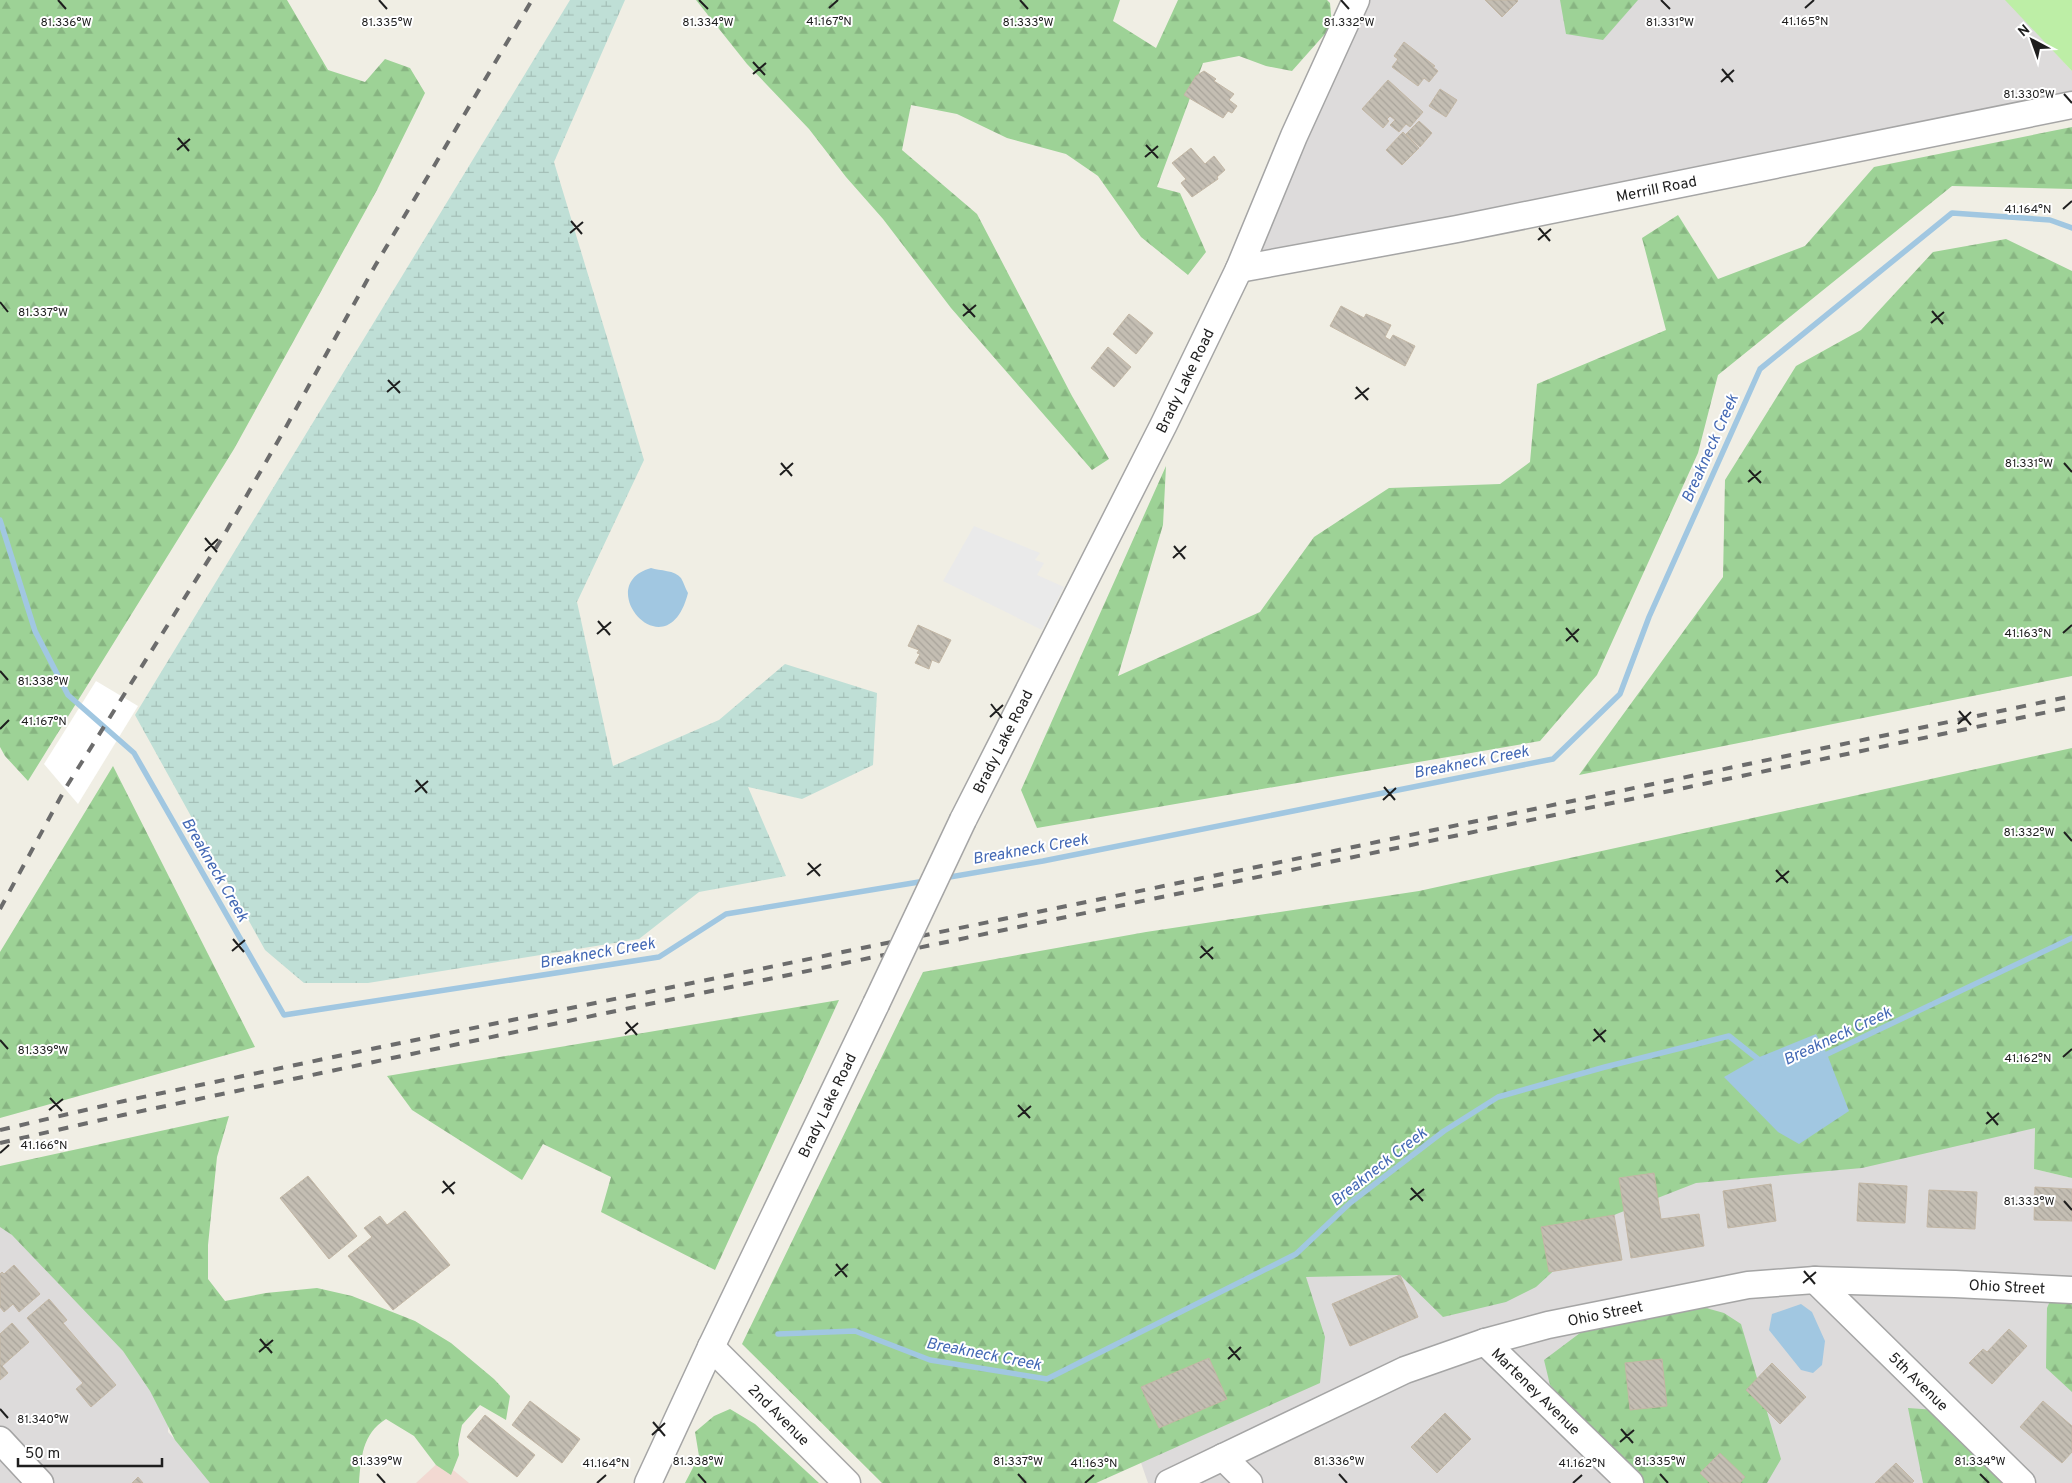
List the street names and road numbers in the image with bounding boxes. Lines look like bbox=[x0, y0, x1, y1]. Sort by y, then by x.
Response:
street label: Merrill Road bbox=[1615, 173, 1699, 208]
street label: Brady Lake Road bbox=[1153, 326, 1220, 437]
street label: Brady Lake Road bbox=[970, 687, 1038, 797]
street label: Brady Lake Road bbox=[795, 1051, 862, 1161]
street label: Ohio Street bbox=[1968, 1277, 2046, 1300]
street label: Ohio Street bbox=[1566, 1298, 1645, 1332]
street label: Marteney Avenue bbox=[1486, 1345, 1583, 1440]
street label: 5th Avenue bbox=[1884, 1349, 1951, 1416]
street label: 2nd Avenue bbox=[743, 1381, 813, 1451]

